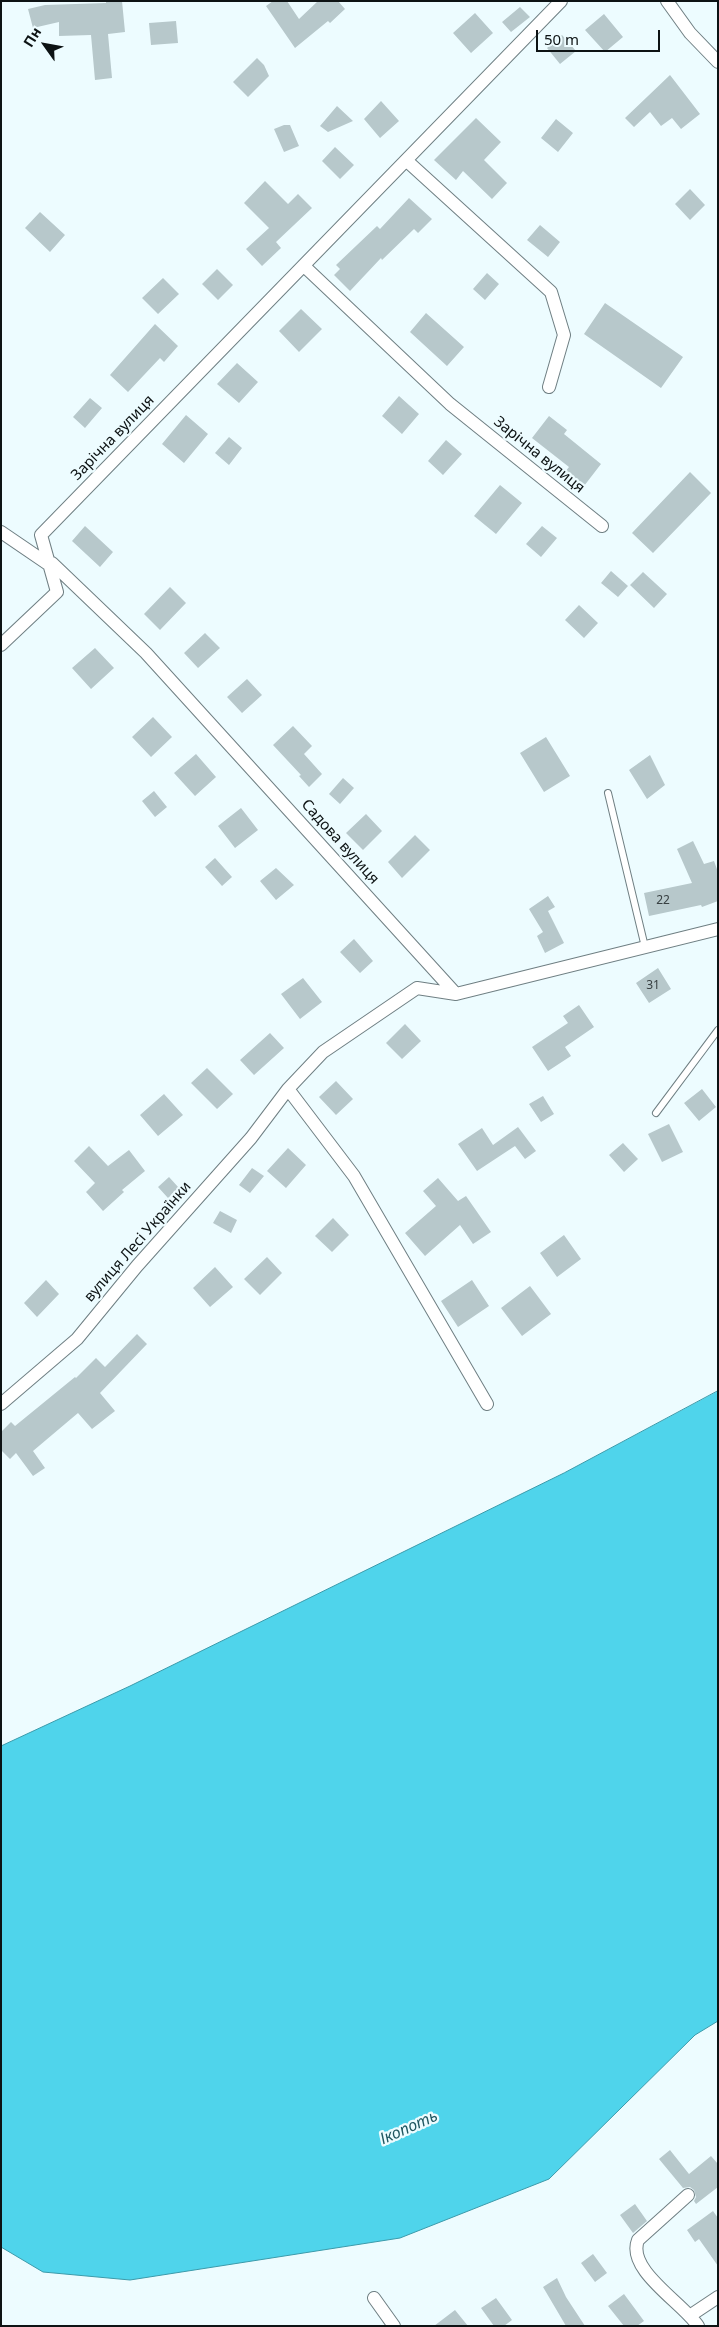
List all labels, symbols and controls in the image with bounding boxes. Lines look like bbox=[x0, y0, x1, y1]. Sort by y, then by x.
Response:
north arrow bbox=[20, 20, 70, 70]
scale bar bbox=[539, 20, 663, 52]
text: Пн bbox=[19, 23, 45, 50]
text: 50 m bbox=[544, 29, 579, 49]
street label: Зарічна вулиця bbox=[68, 392, 158, 484]
street label: Зарічна вулиця bbox=[490, 413, 588, 497]
street label: Садова вулиця bbox=[297, 796, 383, 888]
house number: 22 bbox=[656, 894, 670, 908]
house number: 31 bbox=[646, 979, 660, 993]
street label: вулиця Лесі Українки bbox=[81, 1178, 195, 1306]
water label: Ікопоть bbox=[377, 2107, 441, 2149]

